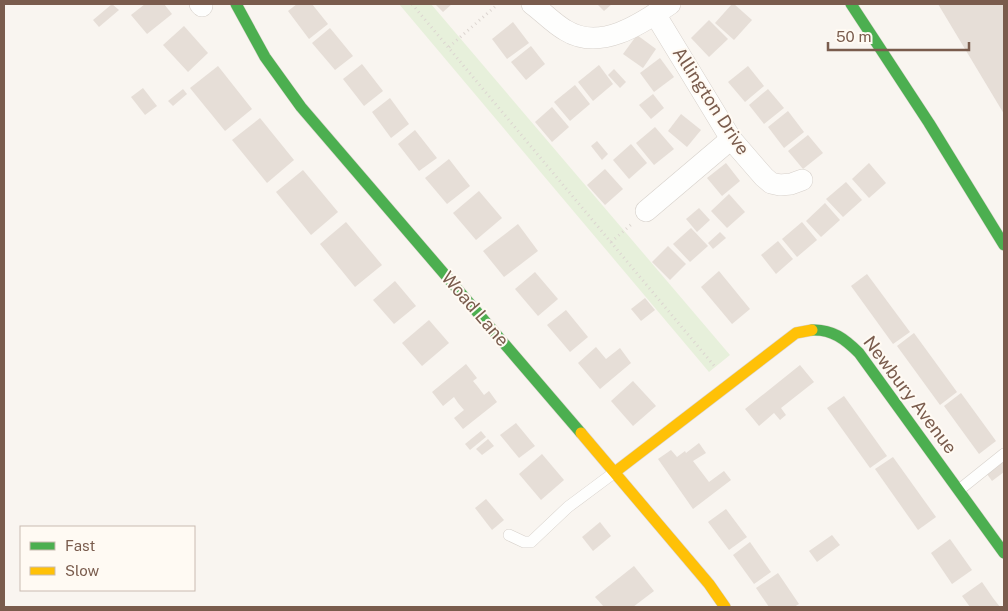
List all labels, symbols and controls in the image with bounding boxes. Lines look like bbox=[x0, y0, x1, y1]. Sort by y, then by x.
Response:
scale bar bbox=[828, 20, 969, 52]
text: 50 m bbox=[836, 28, 871, 45]
street label: Allington Drive bbox=[669, 43, 754, 159]
street label: Woad Lane bbox=[437, 267, 514, 350]
street label: Newbury Avenue bbox=[859, 332, 961, 458]
legend bbox=[20, 526, 195, 591]
text: Fast bbox=[65, 537, 95, 554]
text: Slow bbox=[65, 562, 100, 579]

